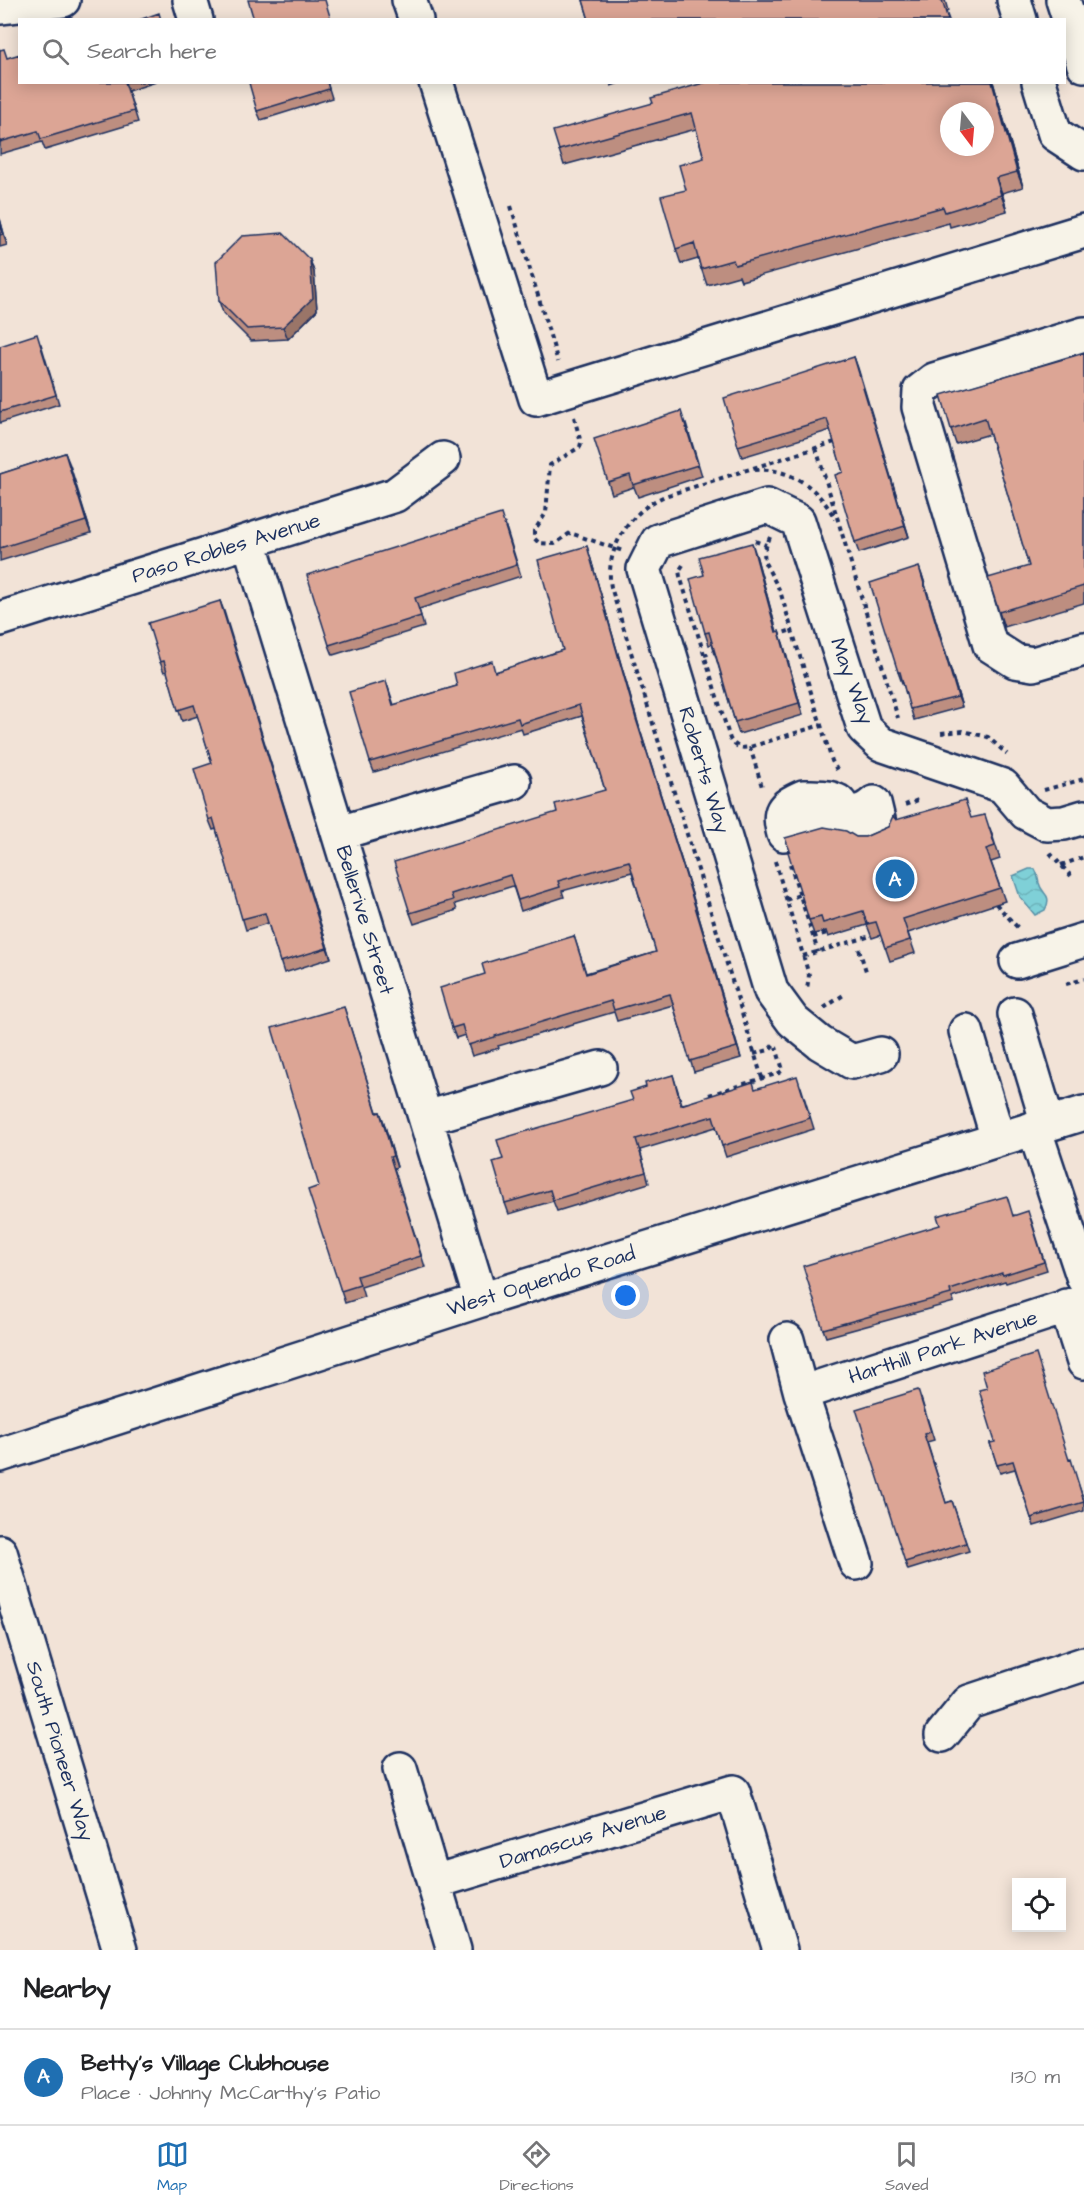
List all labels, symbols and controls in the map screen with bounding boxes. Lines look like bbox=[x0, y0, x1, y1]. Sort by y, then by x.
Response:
search box bbox=[18, 18, 1066, 84]
icon: search bbox=[39, 35, 72, 68]
text: Search here bbox=[87, 36, 217, 67]
north arrow bbox=[940, 102, 994, 156]
street label: Paso Robles Avenue bbox=[128, 506, 324, 590]
street label: May Way bbox=[821, 634, 881, 729]
street label: Roberts Way bbox=[669, 703, 737, 838]
street label: Bellerive Street bbox=[329, 842, 402, 999]
pin: A bbox=[876, 856, 914, 902]
street label: West Oquendo Road bbox=[443, 1239, 639, 1323]
your location bbox=[611, 1281, 640, 1310]
street label: Harthill Park Avenue bbox=[845, 1303, 1041, 1391]
street label: South Pioneer Way bbox=[17, 1657, 101, 1846]
street label: Damascus Avenue bbox=[496, 1798, 670, 1876]
map controls bbox=[1012, 1878, 1066, 1932]
button: locate bbox=[1012, 1878, 1066, 1932]
text: Nearby bbox=[24, 1971, 111, 2007]
text: Betty's Village Clubhouse bbox=[81, 2048, 329, 2079]
text: A bbox=[37, 2063, 50, 2091]
text: 130 m bbox=[1011, 2063, 1060, 2091]
text: Place · Johnny McCarthy's Patio bbox=[81, 2079, 380, 2107]
tab: Map bbox=[156, 2138, 189, 2196]
tab: Directions bbox=[500, 2138, 574, 2196]
tab: Saved bbox=[885, 2138, 928, 2196]

